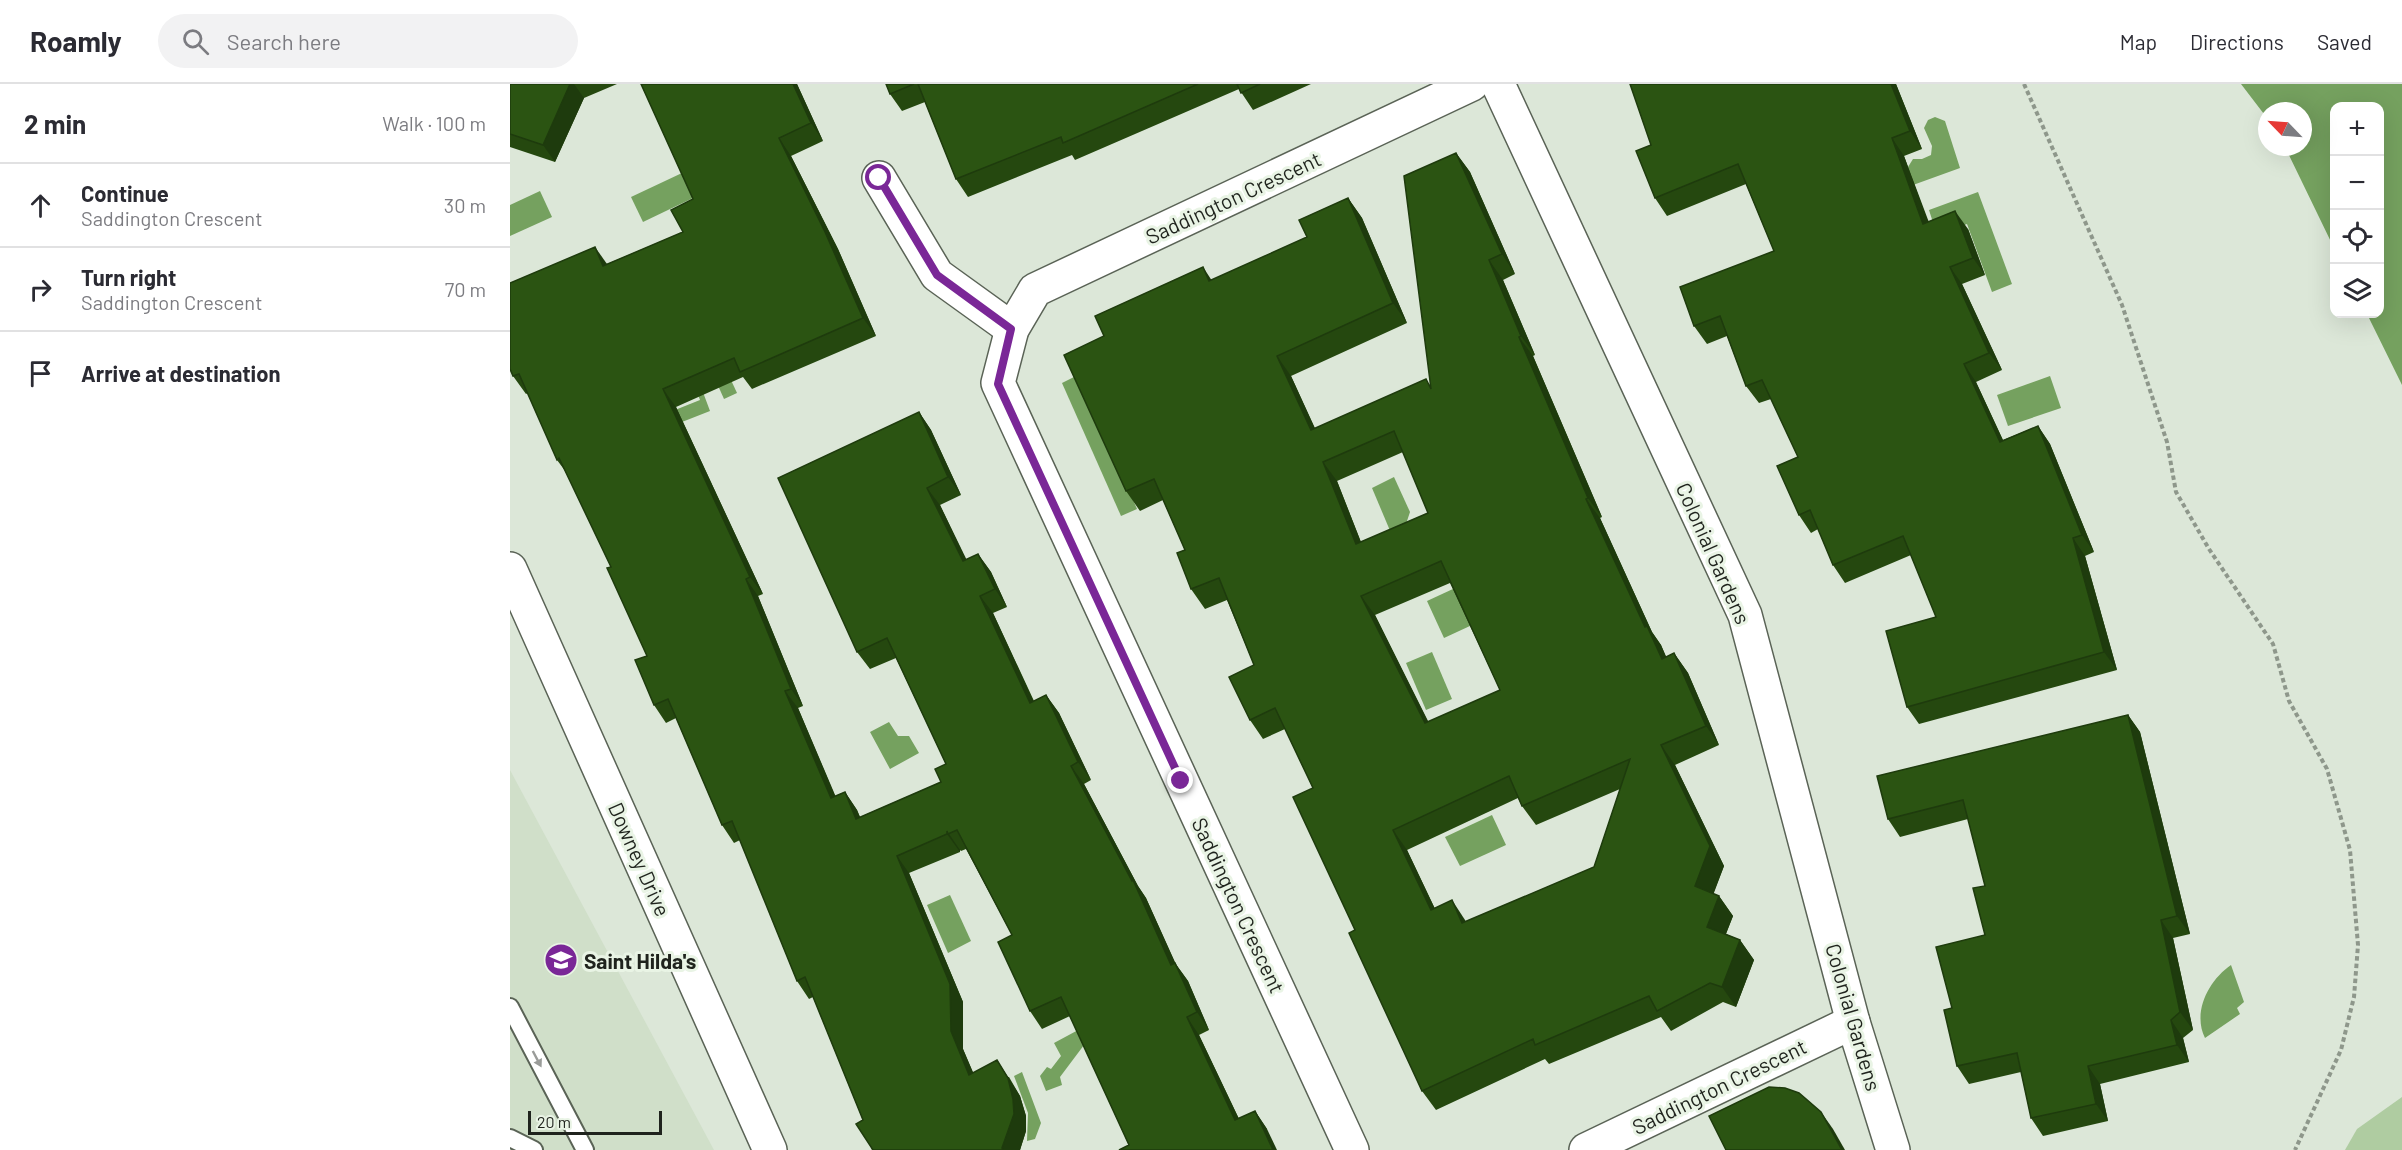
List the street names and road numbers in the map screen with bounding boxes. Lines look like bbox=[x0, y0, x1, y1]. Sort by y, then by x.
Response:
street label: Saddington Crescent bbox=[1141, 145, 1325, 249]
street label: Colonial Gardens bbox=[1672, 479, 1756, 627]
street label: Downey Drive bbox=[604, 798, 676, 920]
street label: Saddington Crescent bbox=[1187, 813, 1291, 997]
street label: Colonial Gardens bbox=[1821, 941, 1887, 1093]
street label: Saddington Crescent bbox=[1628, 1033, 1810, 1139]

